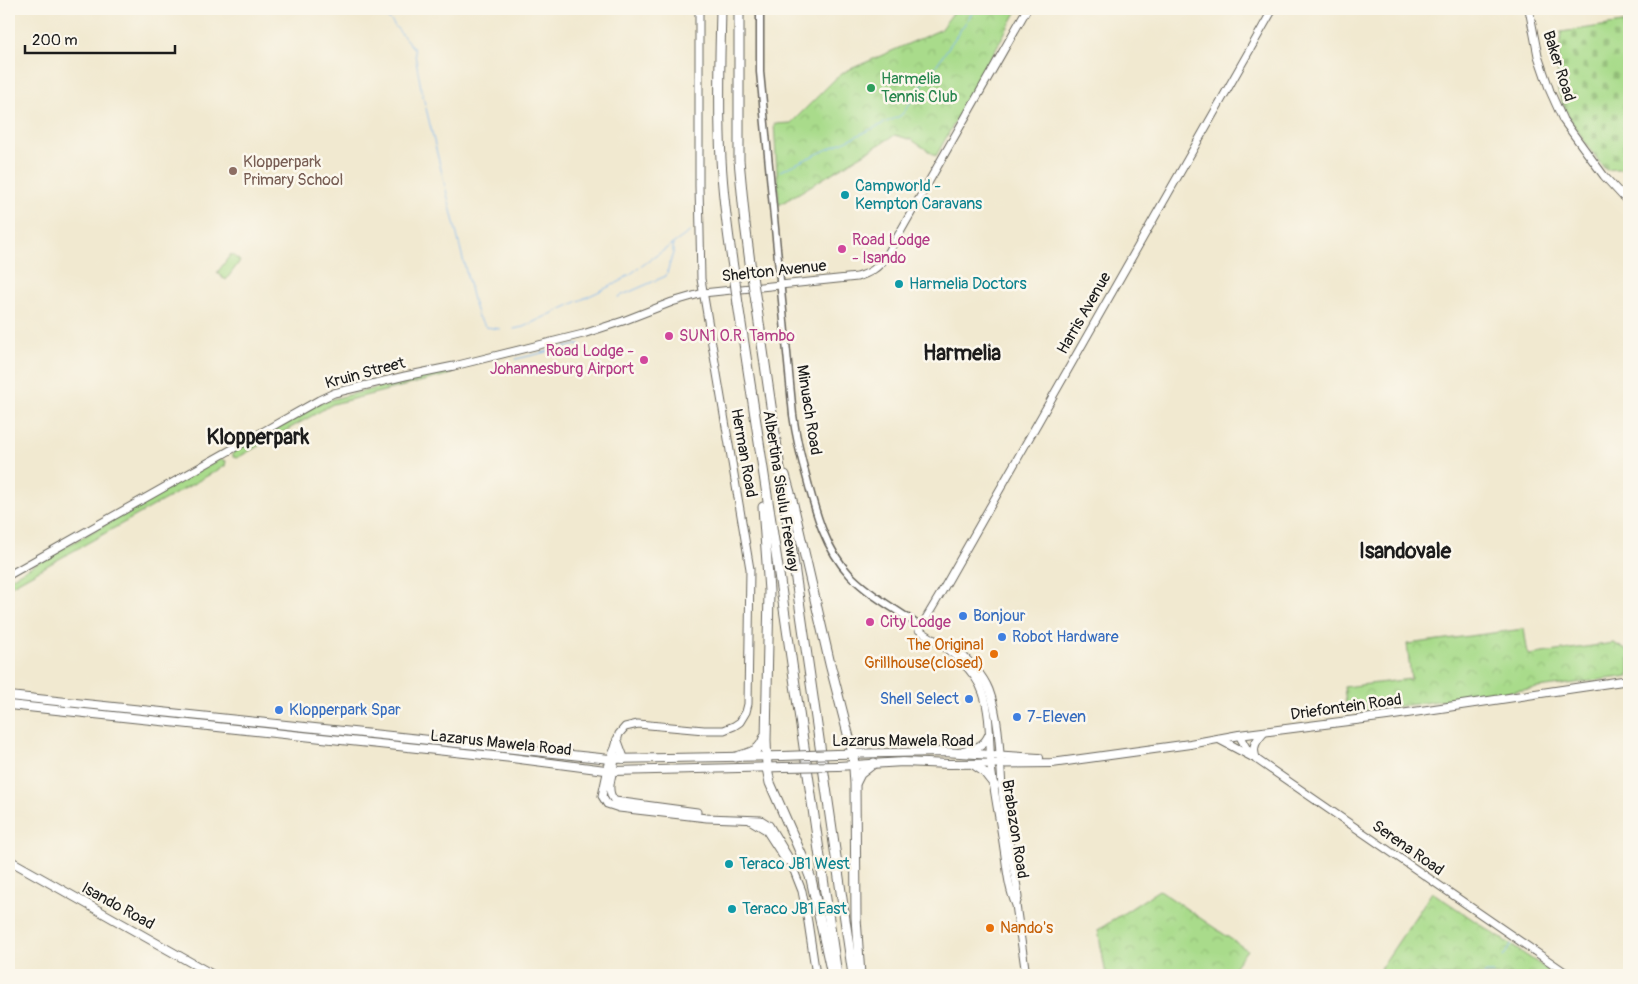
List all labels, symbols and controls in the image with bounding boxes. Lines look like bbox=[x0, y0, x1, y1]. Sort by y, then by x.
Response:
scale bar bbox=[25, 22, 175, 54]
street label: Baker Road bbox=[1538, 28, 1580, 104]
text: 200 m bbox=[32, 31, 77, 50]
place label: Harmelia Tennis Club bbox=[881, 69, 958, 107]
marker: Harmelia Tennis Club bbox=[865, 82, 877, 94]
place label: Klopperpark Primary School bbox=[243, 152, 343, 190]
marker: Klopperpark Primary School bbox=[227, 165, 239, 177]
place label: Campworld - Kempton Caravans bbox=[855, 176, 982, 214]
marker: Campworld - Kempton Caravans bbox=[839, 189, 851, 201]
place label: Road Lodge - Isando bbox=[852, 230, 930, 268]
marker: Road Lodge - Isando bbox=[836, 243, 848, 255]
street label: Shelton Avenue bbox=[721, 256, 827, 286]
street label: Harris Avenue bbox=[1052, 268, 1116, 358]
place label: Harmelia Doctors bbox=[909, 274, 1027, 294]
marker: Harmelia Doctors bbox=[893, 278, 905, 290]
place label: SUN1 O.R. Tambo bbox=[679, 326, 795, 346]
marker: SUN1 O.R. Tambo bbox=[663, 330, 675, 342]
district label: Harmelia bbox=[923, 340, 1001, 367]
place label: Road Lodge - Johannesburg Airport bbox=[490, 341, 635, 379]
street label: Kruin Street bbox=[323, 353, 408, 393]
marker: Road Lodge - Johannesburg Airport bbox=[638, 354, 650, 366]
street label: Minuach Road bbox=[792, 363, 826, 457]
street label: Herman Road bbox=[726, 407, 762, 499]
street label: Albertina Sisulu Freeway bbox=[758, 409, 804, 573]
district label: Klopperpark bbox=[207, 424, 310, 451]
district label: Isandovale bbox=[1359, 538, 1452, 565]
place label: Bonjour bbox=[973, 606, 1026, 626]
marker: Bonjour bbox=[957, 610, 969, 622]
place label: City Lodge bbox=[880, 612, 951, 632]
marker: City Lodge bbox=[864, 616, 876, 628]
place label: Robot Hardware bbox=[1012, 627, 1119, 647]
marker: Robot Hardware bbox=[996, 631, 1008, 643]
place label: The Original Grillhouse(closed) bbox=[864, 635, 984, 673]
marker: The Original Grillhouse(closed) bbox=[988, 648, 1000, 660]
place label: Shell Select bbox=[880, 689, 960, 709]
street label: Driefontein Road bbox=[1289, 689, 1403, 725]
marker: Shell Select bbox=[963, 693, 975, 705]
place label: Klopperpark Spar bbox=[289, 700, 401, 720]
marker: Klopperpark Spar bbox=[273, 704, 285, 716]
place label: 7-Eleven bbox=[1027, 707, 1086, 727]
marker: 7-Eleven bbox=[1011, 711, 1023, 723]
street label: Lazarus Mawela Road bbox=[429, 726, 573, 760]
street label: Lazarus Mawela Road bbox=[832, 731, 974, 751]
street label: Brabazon Road bbox=[997, 778, 1033, 880]
street label: Serena Road bbox=[1368, 816, 1448, 880]
place label: Teraco JB1 West bbox=[739, 854, 850, 874]
marker: Teraco JB1 West bbox=[723, 858, 735, 870]
street label: Isando Road bbox=[78, 878, 158, 934]
place label: Teraco JB1 East bbox=[742, 899, 848, 919]
marker: Teraco JB1 East bbox=[726, 903, 738, 915]
place label: Nando's bbox=[1000, 918, 1053, 938]
marker: Nando's bbox=[984, 922, 996, 934]

